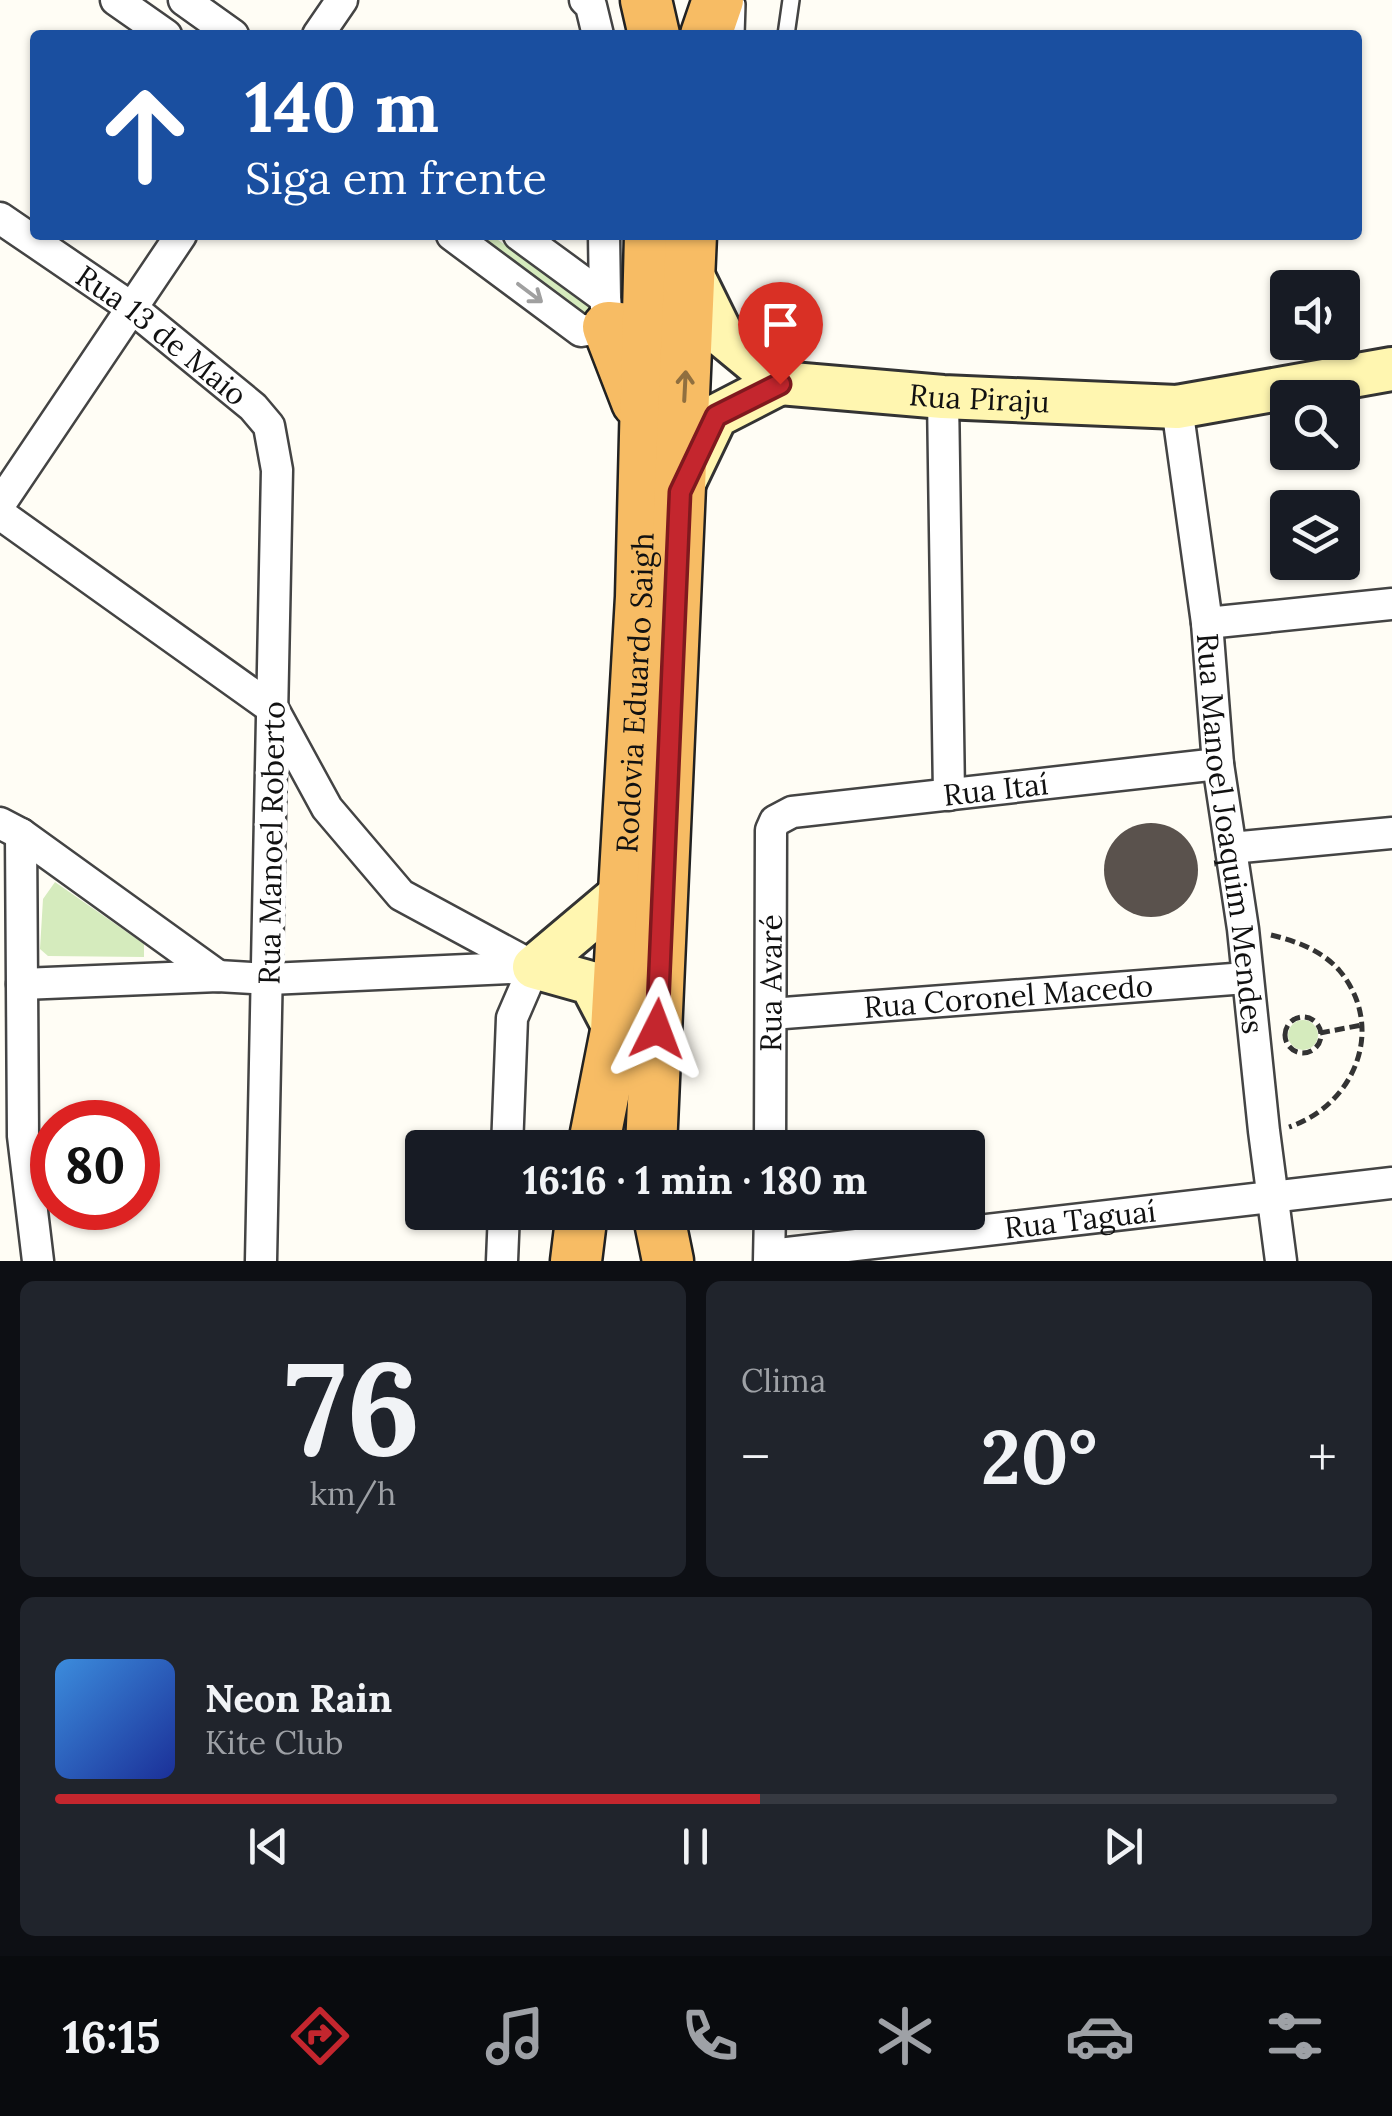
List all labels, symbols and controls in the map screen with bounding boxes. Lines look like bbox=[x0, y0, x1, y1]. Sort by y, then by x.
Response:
text: 140 m bbox=[245, 62, 439, 151]
icon: ahead bbox=[80, 70, 210, 200]
text: Siga em frente bbox=[245, 149, 547, 206]
street label: Rua 13 de Maio bbox=[69, 257, 255, 414]
map controls bbox=[1270, 270, 1360, 580]
button: sound bbox=[1270, 270, 1360, 360]
one-way arrow bbox=[516, 282, 543, 303]
pin bbox=[738, 282, 823, 385]
icon: arrive bbox=[753, 297, 808, 352]
one-way arrow bbox=[675, 370, 694, 402]
street label: Rua Piraju bbox=[908, 375, 1051, 421]
button: search bbox=[1270, 380, 1360, 470]
button: layers bbox=[1270, 490, 1360, 580]
street label: Rodovia Eduardo Saigh bbox=[607, 532, 662, 854]
street label: Rua Manoel Joaquim Mendes bbox=[1189, 632, 1273, 1036]
street label: Rua Manoel Roberto bbox=[250, 701, 292, 985]
street label: Rua Itaí bbox=[941, 764, 1050, 814]
street label: Rua Avaré bbox=[751, 914, 790, 1052]
street label: Rua Coronel Macedo bbox=[862, 966, 1154, 1026]
position arrow bbox=[605, 977, 709, 1081]
speed limit sign: 80 bbox=[30, 1100, 160, 1230]
text: 16:16 · 1 min · 180 m bbox=[523, 1156, 867, 1204]
street label: Rua Taguaí bbox=[1002, 1191, 1158, 1247]
text: 76 bbox=[285, 1324, 421, 1491]
text: Clima bbox=[741, 1360, 826, 1401]
text: 20° bbox=[981, 1409, 1097, 1505]
text: − bbox=[741, 1422, 770, 1492]
text: + bbox=[1308, 1422, 1337, 1492]
text: km/h bbox=[310, 1473, 396, 1514]
text: Neon Rain bbox=[205, 1674, 392, 1722]
text: Kite Club bbox=[205, 1722, 343, 1763]
icon: previous bbox=[241, 1819, 296, 1874]
icon: pause bbox=[668, 1819, 723, 1874]
icon: next bbox=[1096, 1819, 1151, 1874]
icon: directions bbox=[285, 2001, 355, 2071]
icon: music bbox=[480, 2001, 550, 2071]
icon: phone bbox=[675, 2001, 745, 2071]
icon: climate bbox=[870, 2001, 940, 2071]
icon: car bbox=[1065, 2001, 1135, 2071]
icon: filters bbox=[1260, 2001, 1330, 2071]
text: 16:15 bbox=[62, 2008, 160, 2065]

